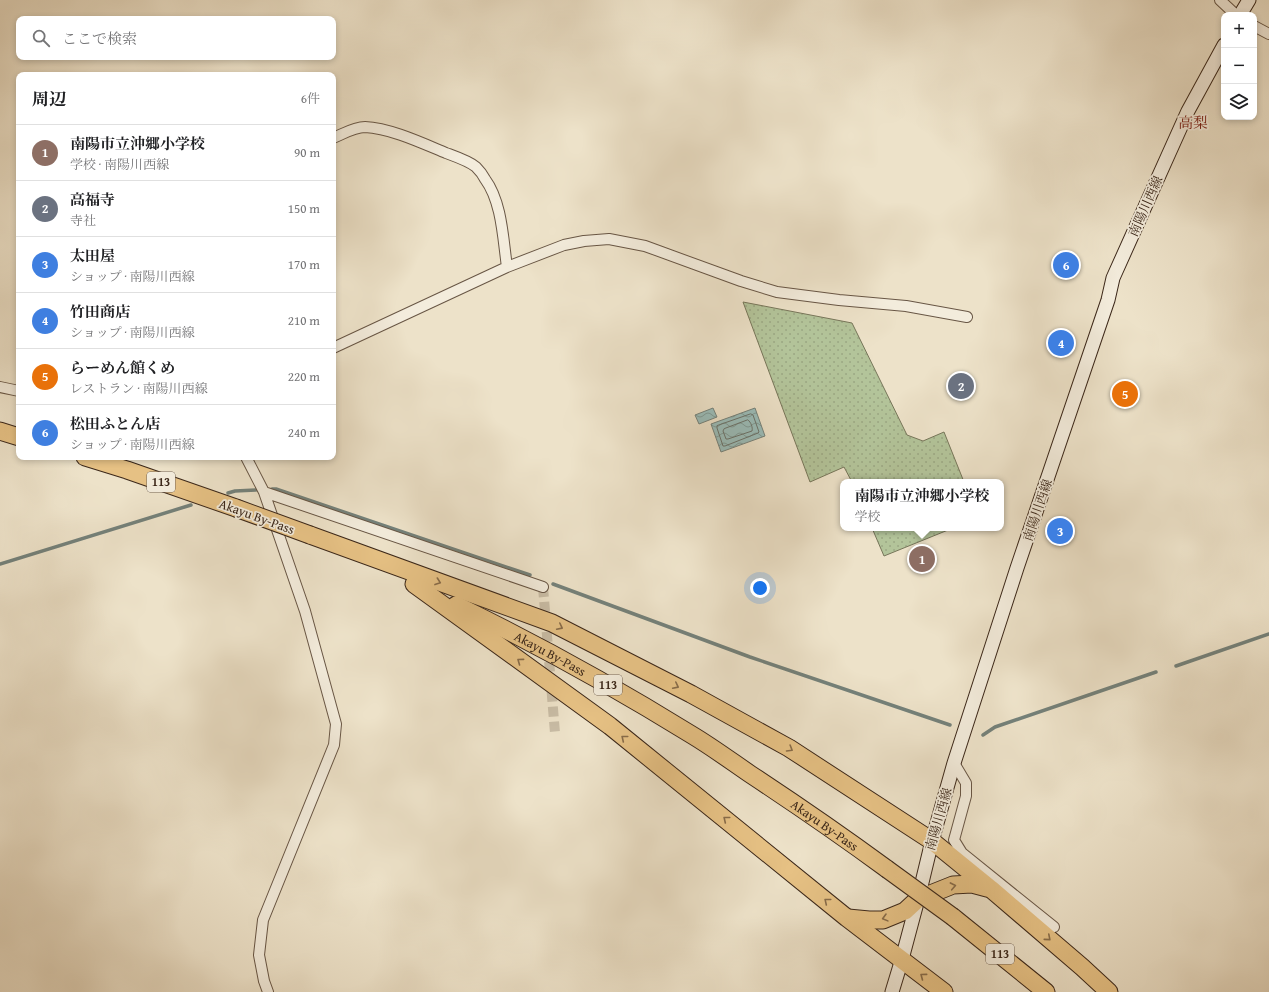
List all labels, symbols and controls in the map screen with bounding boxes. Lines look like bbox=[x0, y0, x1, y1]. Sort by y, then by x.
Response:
map controls bbox=[1221, 12, 1257, 120]
button: + bbox=[1221, 12, 1257, 48]
search box bbox=[16, 16, 336, 60]
icon: search bbox=[30, 27, 52, 49]
text: ここで検索 bbox=[62, 28, 137, 49]
button: − bbox=[1221, 48, 1257, 84]
button: layers bbox=[1221, 84, 1257, 120]
text: 周辺 bbox=[32, 86, 66, 111]
text: 6件 bbox=[301, 89, 320, 108]
district label: 高梨 bbox=[1178, 112, 1208, 133]
text: 南陽市立沖郷小学校 bbox=[70, 133, 205, 154]
text: 1 bbox=[42, 143, 48, 162]
text: 90 m bbox=[294, 143, 320, 162]
text: 学校 · 南陽川西線 bbox=[70, 155, 169, 174]
street label: 南陽川西線 bbox=[1124, 173, 1167, 240]
text: 高福寺 bbox=[70, 189, 115, 210]
text: 2 bbox=[42, 199, 48, 218]
text: 150 m bbox=[288, 199, 320, 218]
text: 寺社 bbox=[70, 211, 96, 230]
text: 太田屋 bbox=[70, 245, 115, 266]
pin: 6 bbox=[1053, 250, 1079, 280]
text: 3 bbox=[42, 255, 48, 274]
text: 170 m bbox=[288, 255, 320, 274]
text: ショップ · 南陽川西線 bbox=[70, 267, 195, 286]
text: 竹田商店 bbox=[70, 301, 130, 322]
text: 4 bbox=[42, 311, 48, 330]
text: 210 m bbox=[288, 311, 320, 330]
text: ショップ · 南陽川西線 bbox=[70, 323, 195, 342]
pin: 4 bbox=[1048, 328, 1074, 358]
text: らーめん館くめ bbox=[70, 357, 175, 378]
text: 5 bbox=[42, 367, 48, 386]
text: 220 m bbox=[288, 367, 320, 386]
pin: 2 bbox=[948, 371, 974, 401]
text: レストラン · 南陽川西線 bbox=[70, 379, 208, 398]
pin: 5 bbox=[1112, 379, 1138, 409]
text: 松田ふとん店 bbox=[70, 413, 160, 434]
text: 6 bbox=[42, 423, 48, 442]
text: 240 m bbox=[288, 423, 320, 442]
text: ショップ · 南陽川西線 bbox=[70, 435, 195, 454]
road number: 113 bbox=[147, 472, 175, 492]
street label: 南陽川西線 bbox=[1018, 476, 1057, 544]
popup bbox=[840, 479, 1004, 531]
text: 南陽市立沖郷小学校 bbox=[854, 485, 990, 506]
street label: Akayu By-Pass bbox=[217, 494, 297, 539]
text: 学校 bbox=[854, 507, 881, 526]
pin: 3 bbox=[1047, 516, 1073, 546]
pin: 1 bbox=[909, 544, 935, 574]
one-way arrow bbox=[435, 577, 442, 585]
your location bbox=[750, 578, 770, 598]
one-way arrow bbox=[556, 622, 563, 630]
street label: Akayu By-Pass bbox=[511, 627, 589, 681]
one-way arrow bbox=[517, 659, 524, 666]
road number: 113 bbox=[594, 675, 622, 695]
one-way arrow bbox=[672, 681, 679, 689]
one-way arrow bbox=[622, 735, 629, 742]
one-way arrow bbox=[786, 744, 793, 751]
street label: 南陽川西線 bbox=[920, 785, 957, 853]
street label: Akayu By-Pass bbox=[787, 795, 862, 856]
one-way arrow bbox=[723, 817, 730, 824]
one-way arrow bbox=[950, 882, 957, 890]
one-way arrow bbox=[824, 899, 831, 906]
one-way arrow bbox=[882, 914, 889, 922]
one-way arrow bbox=[1043, 933, 1050, 940]
road number: 113 bbox=[986, 944, 1014, 964]
one-way arrow bbox=[920, 973, 927, 980]

